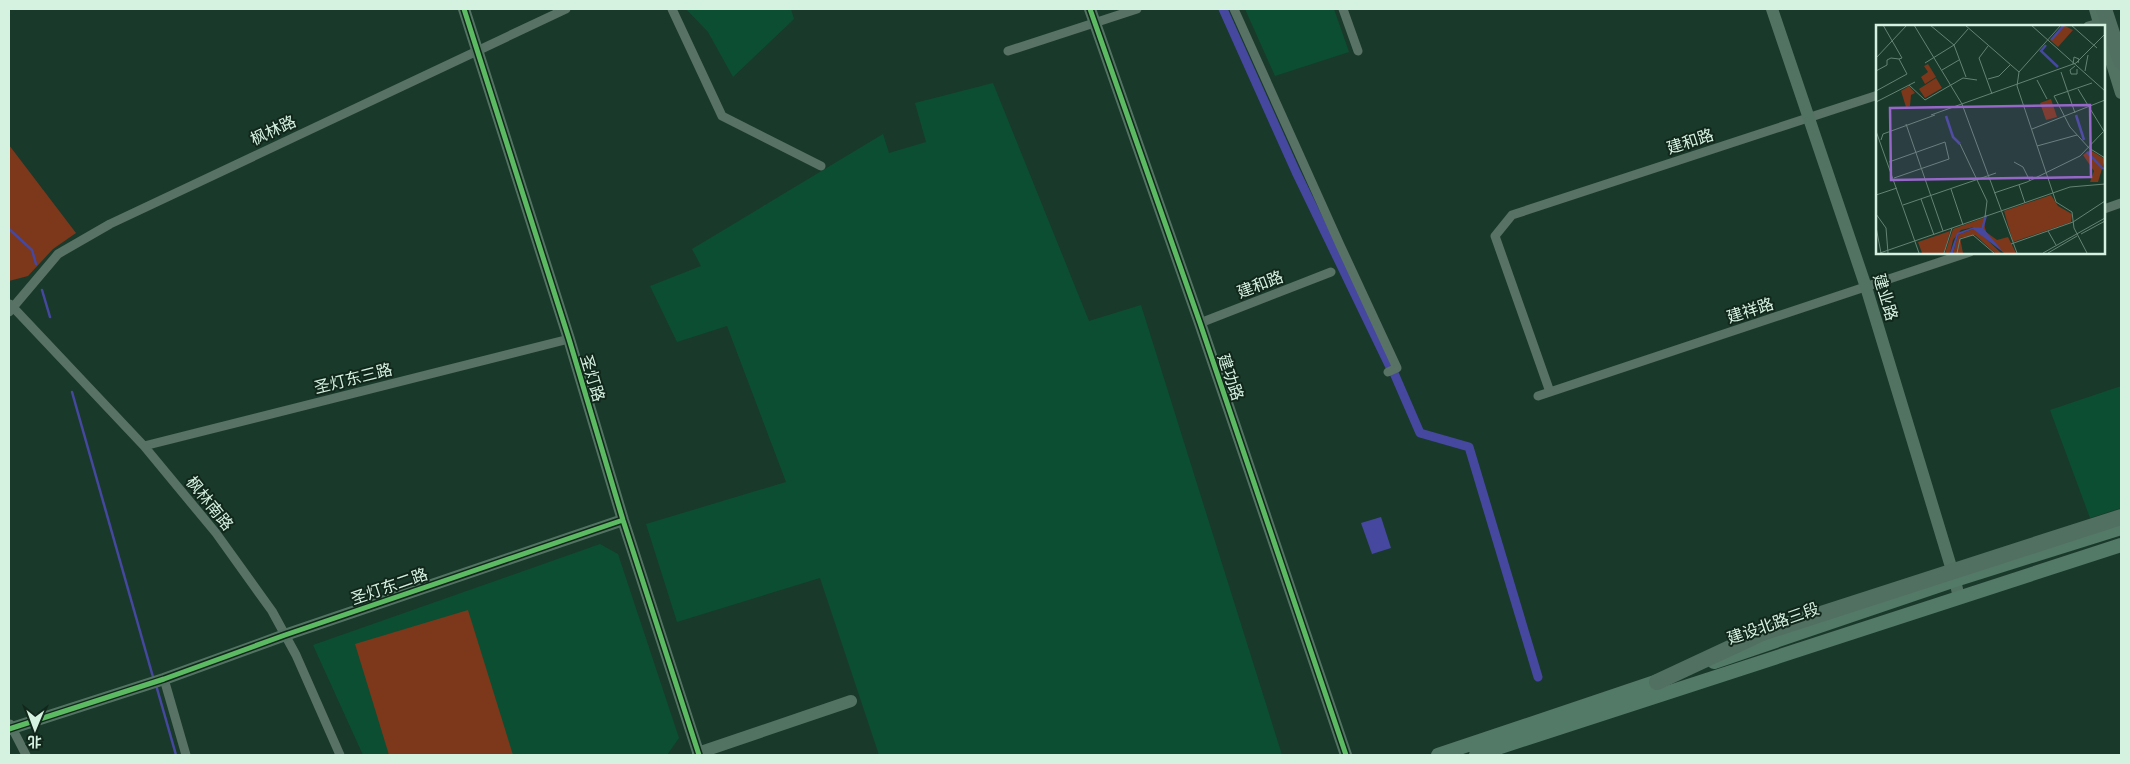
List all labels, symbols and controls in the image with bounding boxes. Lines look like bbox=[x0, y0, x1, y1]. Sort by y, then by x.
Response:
inset map bbox=[1876, 25, 2105, 254]
street label: 枫林路 bbox=[247, 112, 299, 148]
street label: 建和路 bbox=[1664, 125, 1716, 157]
street label: 建和路 bbox=[1234, 267, 1286, 301]
street label: 建业路 bbox=[1870, 271, 1902, 323]
street label: 建祥路 bbox=[1724, 294, 1776, 326]
street label: 建功路 bbox=[1215, 351, 1247, 403]
street label: 圣灯路 bbox=[577, 352, 609, 404]
street label: 圣灯东三路 bbox=[312, 360, 394, 396]
street label: 枫林南路 bbox=[183, 472, 237, 534]
street label: 圣灯东二路 bbox=[348, 564, 430, 608]
street label: 建设北路三段 bbox=[1725, 599, 1821, 647]
north arrow bbox=[10, 704, 60, 754]
text: 北 bbox=[28, 734, 42, 750]

